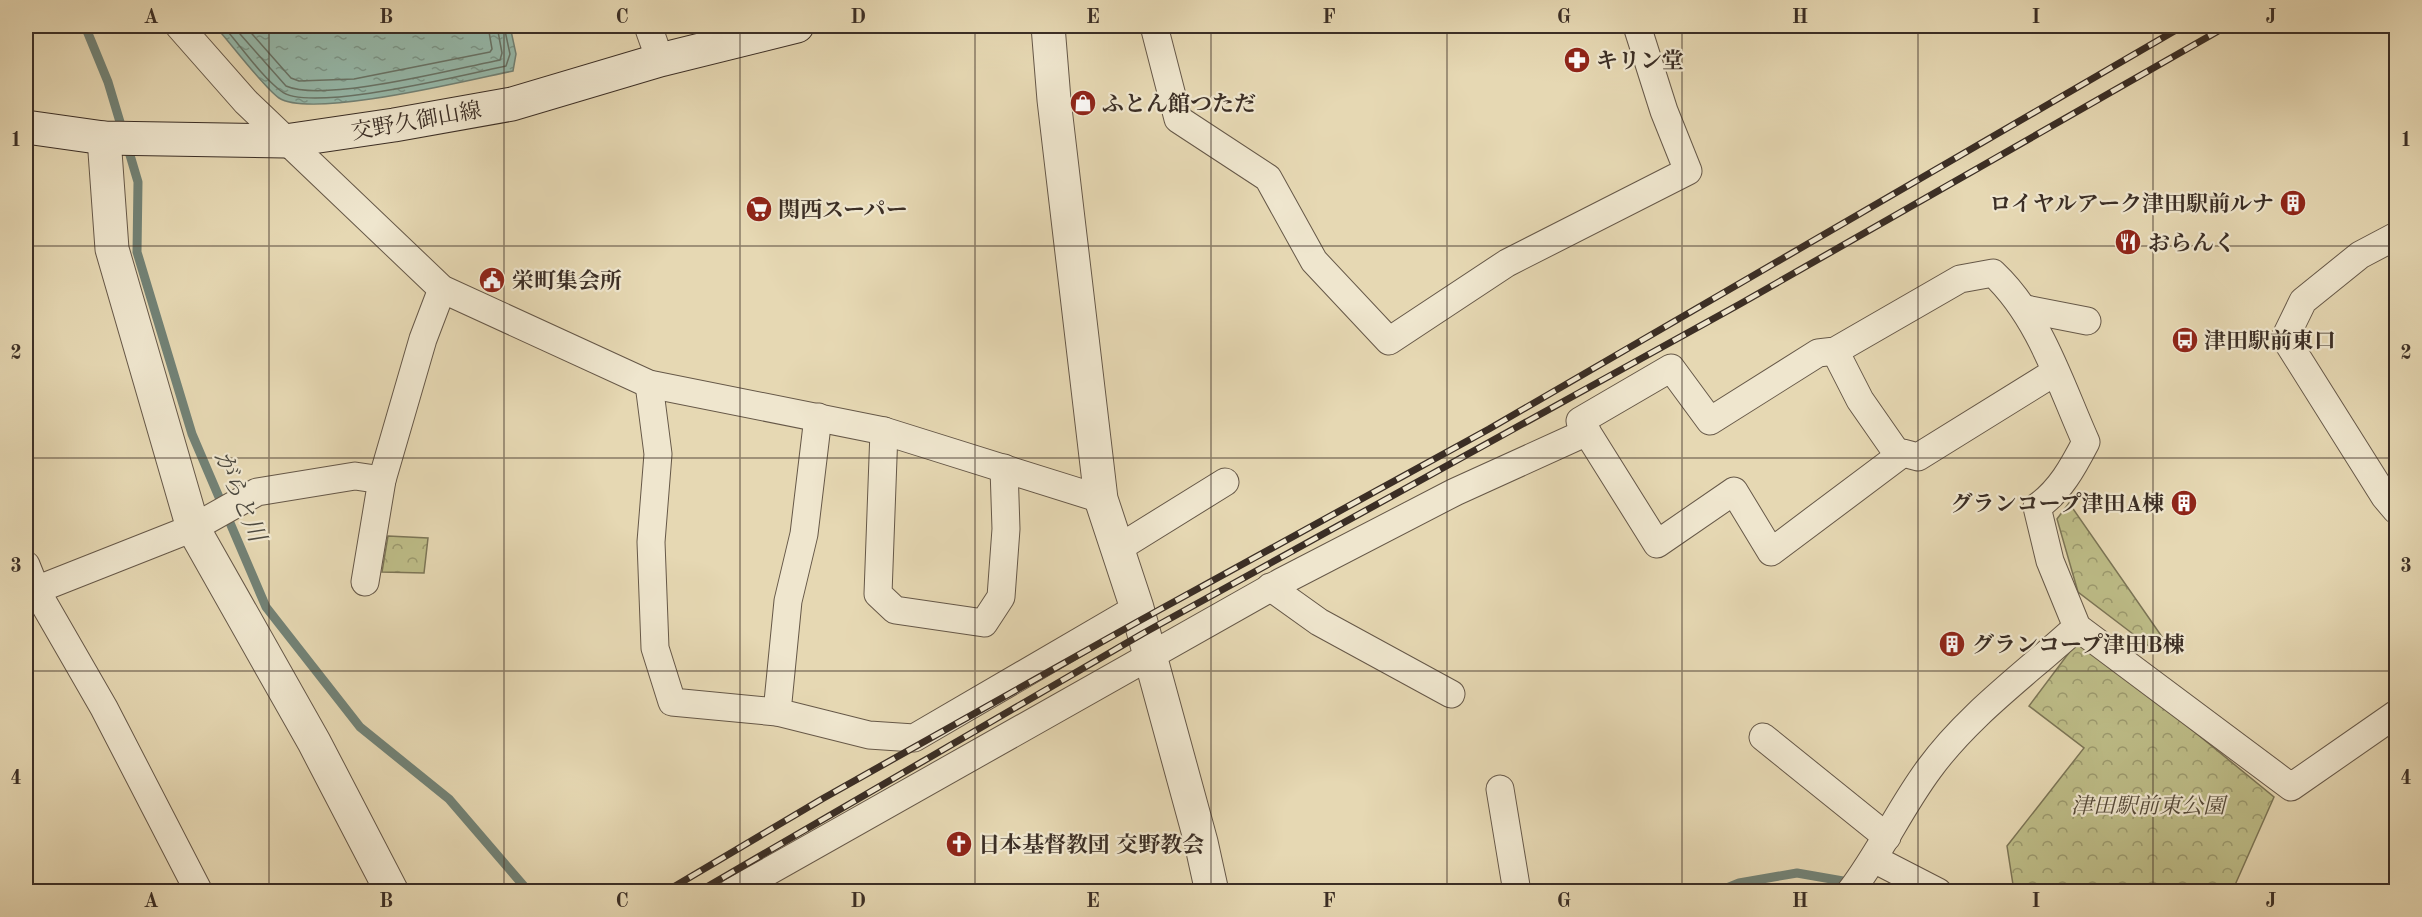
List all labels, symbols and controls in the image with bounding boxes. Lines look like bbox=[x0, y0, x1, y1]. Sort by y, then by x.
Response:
text: A bbox=[143, 8, 159, 28]
text: B bbox=[379, 8, 393, 28]
text: C bbox=[615, 8, 629, 28]
text: D bbox=[850, 8, 866, 28]
text: E bbox=[1086, 8, 1100, 28]
text: F bbox=[1322, 8, 1336, 28]
text: G bbox=[1557, 8, 1571, 28]
text: H bbox=[1792, 8, 1808, 28]
text: I bbox=[2032, 8, 2040, 28]
text: J bbox=[2266, 8, 2277, 28]
pharmacy icon: キリン堂 bbox=[1562, 45, 1592, 75]
place label: キリン堂 bbox=[1596, 49, 1684, 73]
shop icon: ふとん館つただ bbox=[1068, 88, 1098, 118]
place label: ふとん館つただ bbox=[1102, 92, 1256, 116]
street label: 交野久御山線 bbox=[349, 98, 483, 144]
text: 1 bbox=[10, 131, 22, 151]
text: 1 bbox=[2400, 131, 2412, 151]
building icon: ロイヤルアーク津田駅前ルナ bbox=[2278, 188, 2308, 218]
place label: ロイヤルアーク津田駅前ルナ bbox=[1990, 192, 2274, 216]
supermarket icon: 関西スーパー bbox=[744, 194, 774, 224]
place label: 関西スーパー bbox=[778, 198, 908, 222]
restaurant icon: おらんく bbox=[2113, 227, 2143, 257]
place label: おらんく bbox=[2148, 232, 2236, 255]
public building icon: 栄町集会所 bbox=[477, 265, 507, 295]
place label: 栄町集会所 bbox=[512, 269, 622, 293]
bus stop icon: 津田駅前東口 bbox=[2170, 325, 2200, 355]
place label: 津田駅前東口 bbox=[2204, 329, 2336, 353]
text: 2 bbox=[10, 344, 22, 364]
text: 2 bbox=[2400, 344, 2412, 364]
water label: がらと川 bbox=[208, 448, 270, 548]
building icon: グランコープ津田A棟 bbox=[2169, 488, 2199, 518]
place label: グランコープ津田A棟 bbox=[1951, 492, 2164, 516]
text: 3 bbox=[10, 557, 22, 577]
text: 3 bbox=[2400, 557, 2412, 577]
building icon: グランコープ津田B棟 bbox=[1937, 629, 1967, 659]
place label: グランコープ津田B棟 bbox=[1972, 633, 2185, 657]
text: 4 bbox=[10, 769, 22, 789]
text: 4 bbox=[2400, 769, 2412, 789]
park label: 津田駅前東公園 bbox=[2071, 794, 2228, 818]
church icon: 日本基督教団 交野教会 bbox=[944, 829, 974, 859]
place label: 日本基督教団 交野教会 bbox=[978, 833, 1204, 857]
text: A bbox=[143, 892, 159, 912]
text: B bbox=[379, 892, 393, 912]
text: C bbox=[615, 892, 629, 912]
text: D bbox=[850, 892, 866, 912]
text: E bbox=[1086, 892, 1100, 912]
text: F bbox=[1322, 892, 1336, 912]
text: G bbox=[1557, 892, 1571, 912]
text: H bbox=[1792, 892, 1808, 912]
text: I bbox=[2032, 892, 2040, 912]
text: J bbox=[2266, 892, 2277, 912]

